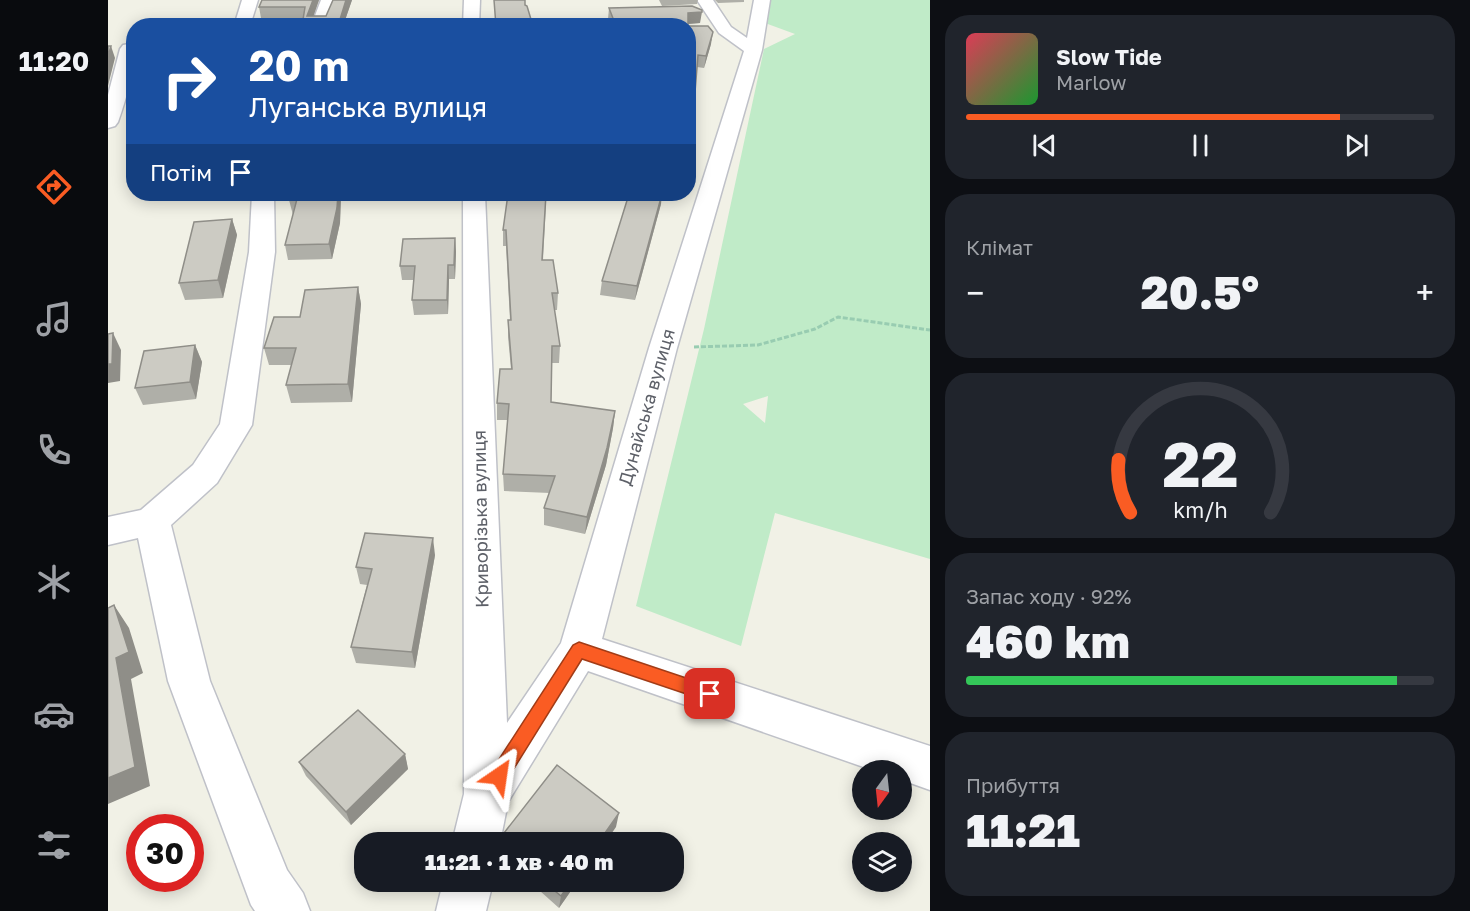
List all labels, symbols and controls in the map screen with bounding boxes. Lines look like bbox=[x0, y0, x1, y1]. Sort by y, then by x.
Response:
text: 20 m bbox=[249, 40, 349, 90]
icon: right bbox=[150, 42, 228, 120]
text: Slow Tide bbox=[1056, 43, 1162, 70]
text: 11:20 bbox=[19, 45, 89, 77]
text: Marlow bbox=[1056, 70, 1127, 94]
text: Луганська вулиця bbox=[249, 91, 487, 123]
icon: previous bbox=[1028, 129, 1061, 162]
icon: pause bbox=[1184, 129, 1217, 162]
icon: next bbox=[1340, 129, 1373, 162]
icon: arrive bbox=[224, 156, 257, 189]
text: Потім bbox=[150, 159, 212, 186]
icon: directions bbox=[33, 166, 75, 208]
text: Клімат bbox=[966, 235, 1033, 259]
text: 20.5° bbox=[1141, 265, 1259, 319]
text: − bbox=[966, 273, 984, 312]
text: + bbox=[1416, 273, 1434, 312]
icon: music bbox=[33, 298, 75, 340]
street label: Дунайська вулиця bbox=[613, 326, 679, 487]
text: 22 bbox=[1162, 426, 1238, 501]
icon: phone bbox=[33, 429, 75, 471]
street label: Криворізька вулиця bbox=[467, 430, 493, 608]
text: km/h bbox=[1173, 497, 1227, 523]
icon: climate bbox=[33, 561, 75, 603]
text: Запас ходу · 92% bbox=[966, 584, 1131, 608]
text: 460 km bbox=[966, 614, 1130, 668]
pin bbox=[684, 668, 735, 719]
icon: arrive bbox=[693, 677, 726, 710]
icon: car bbox=[33, 693, 75, 735]
position arrow bbox=[467, 744, 531, 808]
north arrow bbox=[852, 760, 912, 820]
map controls bbox=[852, 760, 912, 892]
text: Прибуття bbox=[966, 773, 1060, 797]
text: 11:21 bbox=[966, 803, 1080, 857]
speed limit sign: 30 bbox=[126, 814, 204, 892]
icon: filters bbox=[33, 824, 75, 866]
button: layers bbox=[852, 832, 912, 892]
text: 11:21 · 1 хв · 40 m bbox=[425, 848, 613, 875]

